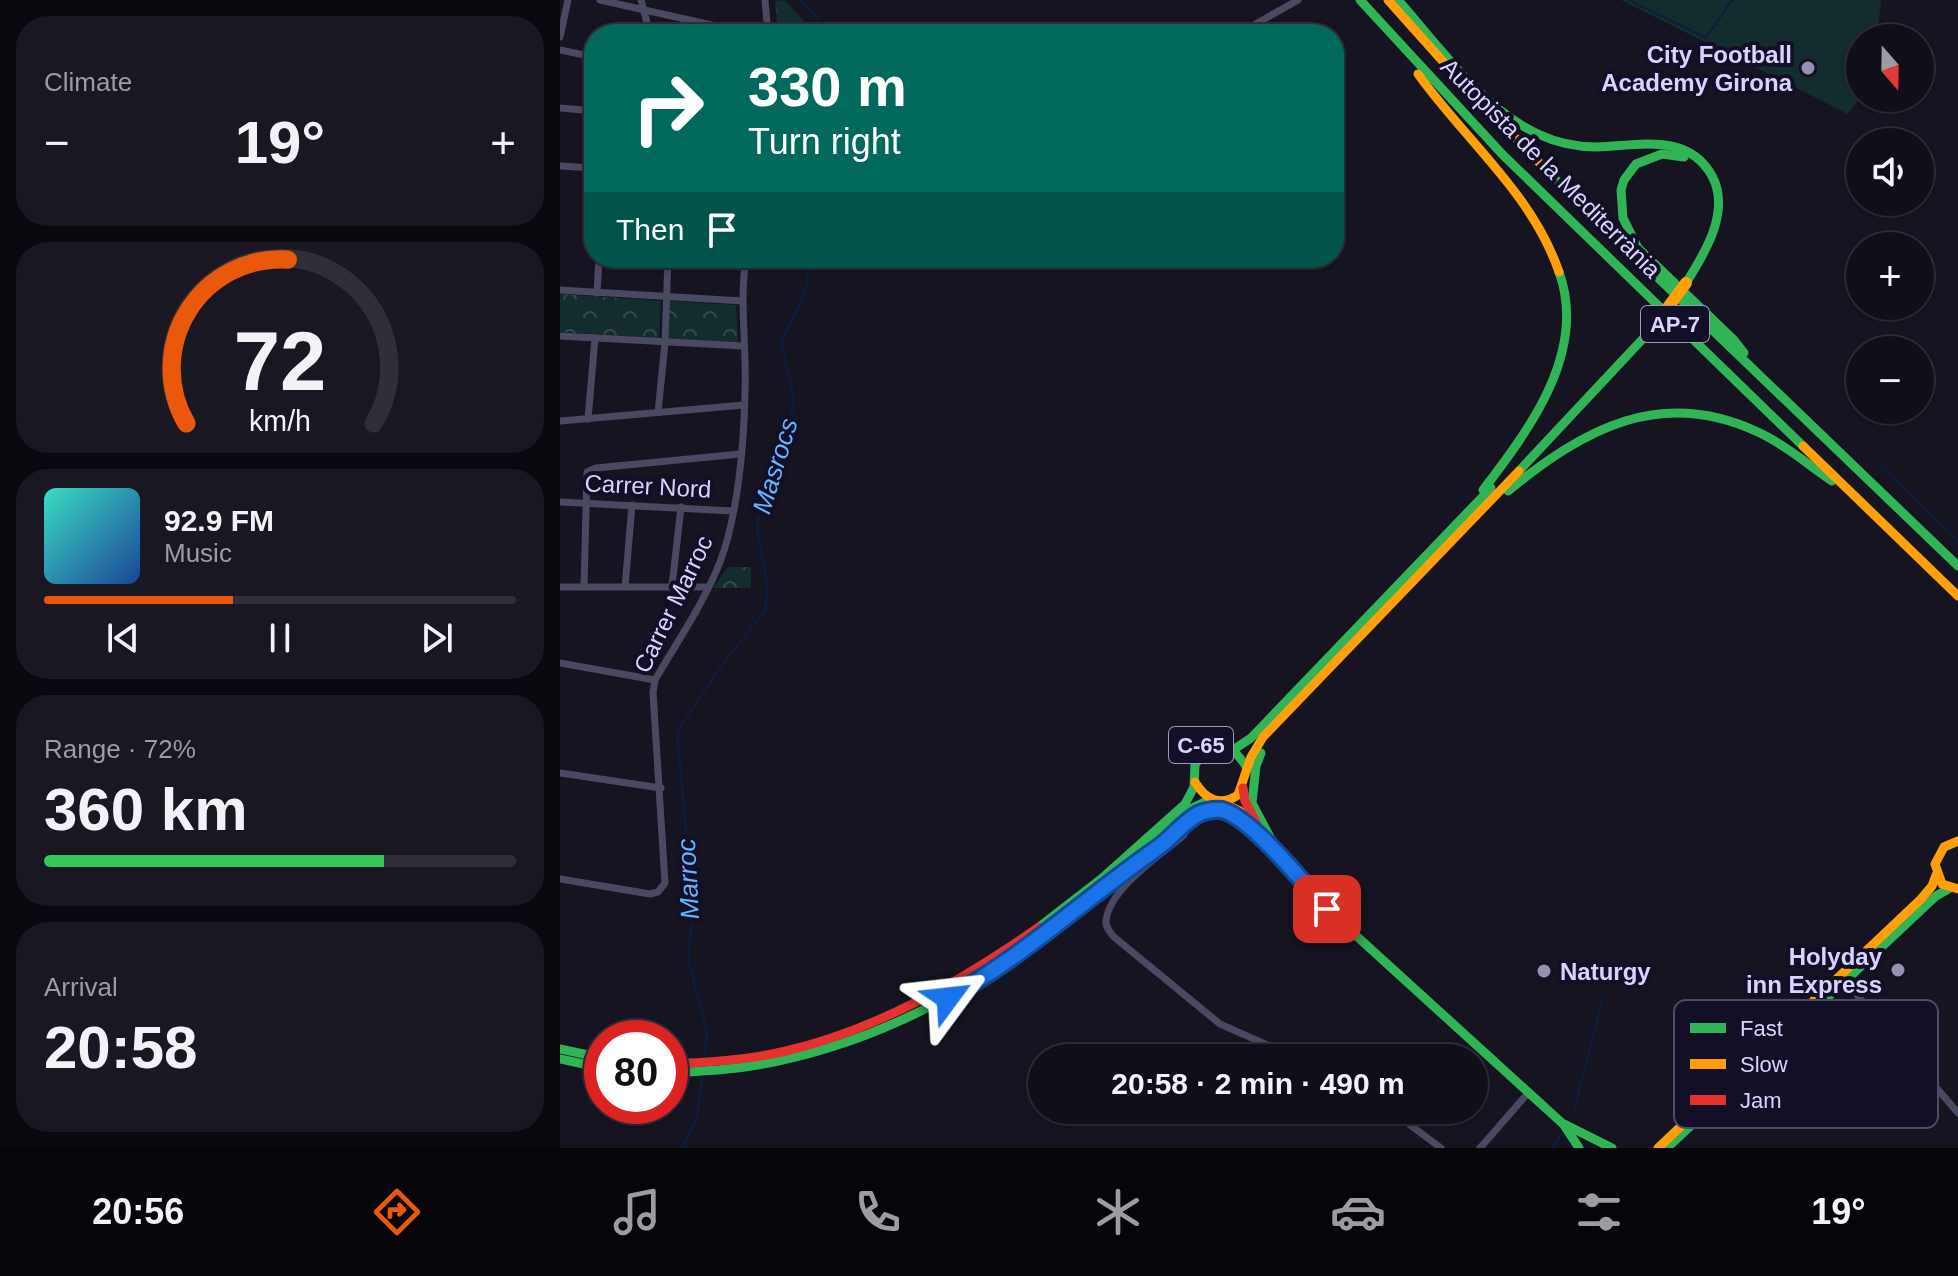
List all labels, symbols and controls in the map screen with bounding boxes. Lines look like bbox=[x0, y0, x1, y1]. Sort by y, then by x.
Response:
north arrow bbox=[1846, 24, 1934, 112]
map controls bbox=[1846, 24, 1934, 424]
place label: City Football Academy Girona bbox=[1601, 41, 1793, 96]
street label: Autopista de la Mediterrània bbox=[1436, 53, 1667, 284]
text: 330 m bbox=[748, 55, 907, 118]
icon: right bbox=[616, 56, 720, 160]
marker: City Football Academy Girona bbox=[1799, 59, 1817, 77]
text: Climate bbox=[44, 67, 132, 97]
text: 19° bbox=[235, 109, 325, 176]
text: − bbox=[44, 118, 70, 167]
text: + bbox=[490, 118, 516, 167]
text: Turn right bbox=[748, 121, 901, 162]
button: sound bbox=[1846, 128, 1934, 216]
icon: arrive bbox=[700, 208, 744, 252]
text: Then bbox=[616, 213, 684, 246]
button: + bbox=[1846, 232, 1934, 320]
road number: AP-7 bbox=[1641, 306, 1709, 342]
text: 72 bbox=[234, 314, 326, 407]
button: − bbox=[1846, 336, 1934, 424]
text: km/h bbox=[249, 405, 311, 437]
water label: Masrocs bbox=[746, 415, 804, 517]
street label: Carrer Nord bbox=[584, 469, 712, 503]
text: 92.9 FM bbox=[164, 504, 274, 537]
street label: Carrer Marroc bbox=[628, 531, 718, 677]
text: Music bbox=[164, 538, 232, 568]
icon: previous bbox=[101, 616, 145, 660]
icon: pause bbox=[258, 616, 302, 660]
icon: next bbox=[415, 616, 459, 660]
road number: C-65 bbox=[1169, 727, 1233, 763]
text: Range · 72% bbox=[44, 734, 196, 764]
text: 360 km bbox=[44, 776, 248, 843]
water label: Marroc bbox=[671, 838, 705, 920]
pin bbox=[1293, 875, 1361, 943]
icon: arrive bbox=[1305, 887, 1349, 931]
place label: Holyday inn Express bbox=[1746, 943, 1883, 998]
position arrow bbox=[906, 956, 990, 1040]
place label: Naturgy bbox=[1560, 958, 1651, 985]
marker: Holyday inn Express bbox=[1889, 961, 1907, 979]
marker: Naturgy bbox=[1535, 962, 1553, 980]
text: Arrival bbox=[44, 972, 118, 1002]
legend bbox=[1674, 1000, 1938, 1128]
text: 20:58 bbox=[44, 1014, 197, 1081]
text: Fast bbox=[1740, 1016, 1783, 1041]
speed limit sign: 80 bbox=[584, 1020, 688, 1124]
text: Slow bbox=[1740, 1052, 1788, 1077]
text: 20:58 · 2 min · 490 m bbox=[1111, 1067, 1405, 1100]
text: Jam bbox=[1740, 1088, 1782, 1113]
icon: directions bbox=[369, 1184, 425, 1240]
icon: music bbox=[609, 1184, 665, 1240]
icon: phone bbox=[850, 1184, 906, 1240]
icon: climate bbox=[1090, 1184, 1146, 1240]
icon: car bbox=[1330, 1184, 1386, 1240]
icon: filters bbox=[1571, 1184, 1627, 1240]
text: 20:56 bbox=[92, 1191, 184, 1232]
text: 19° bbox=[1811, 1191, 1866, 1232]

